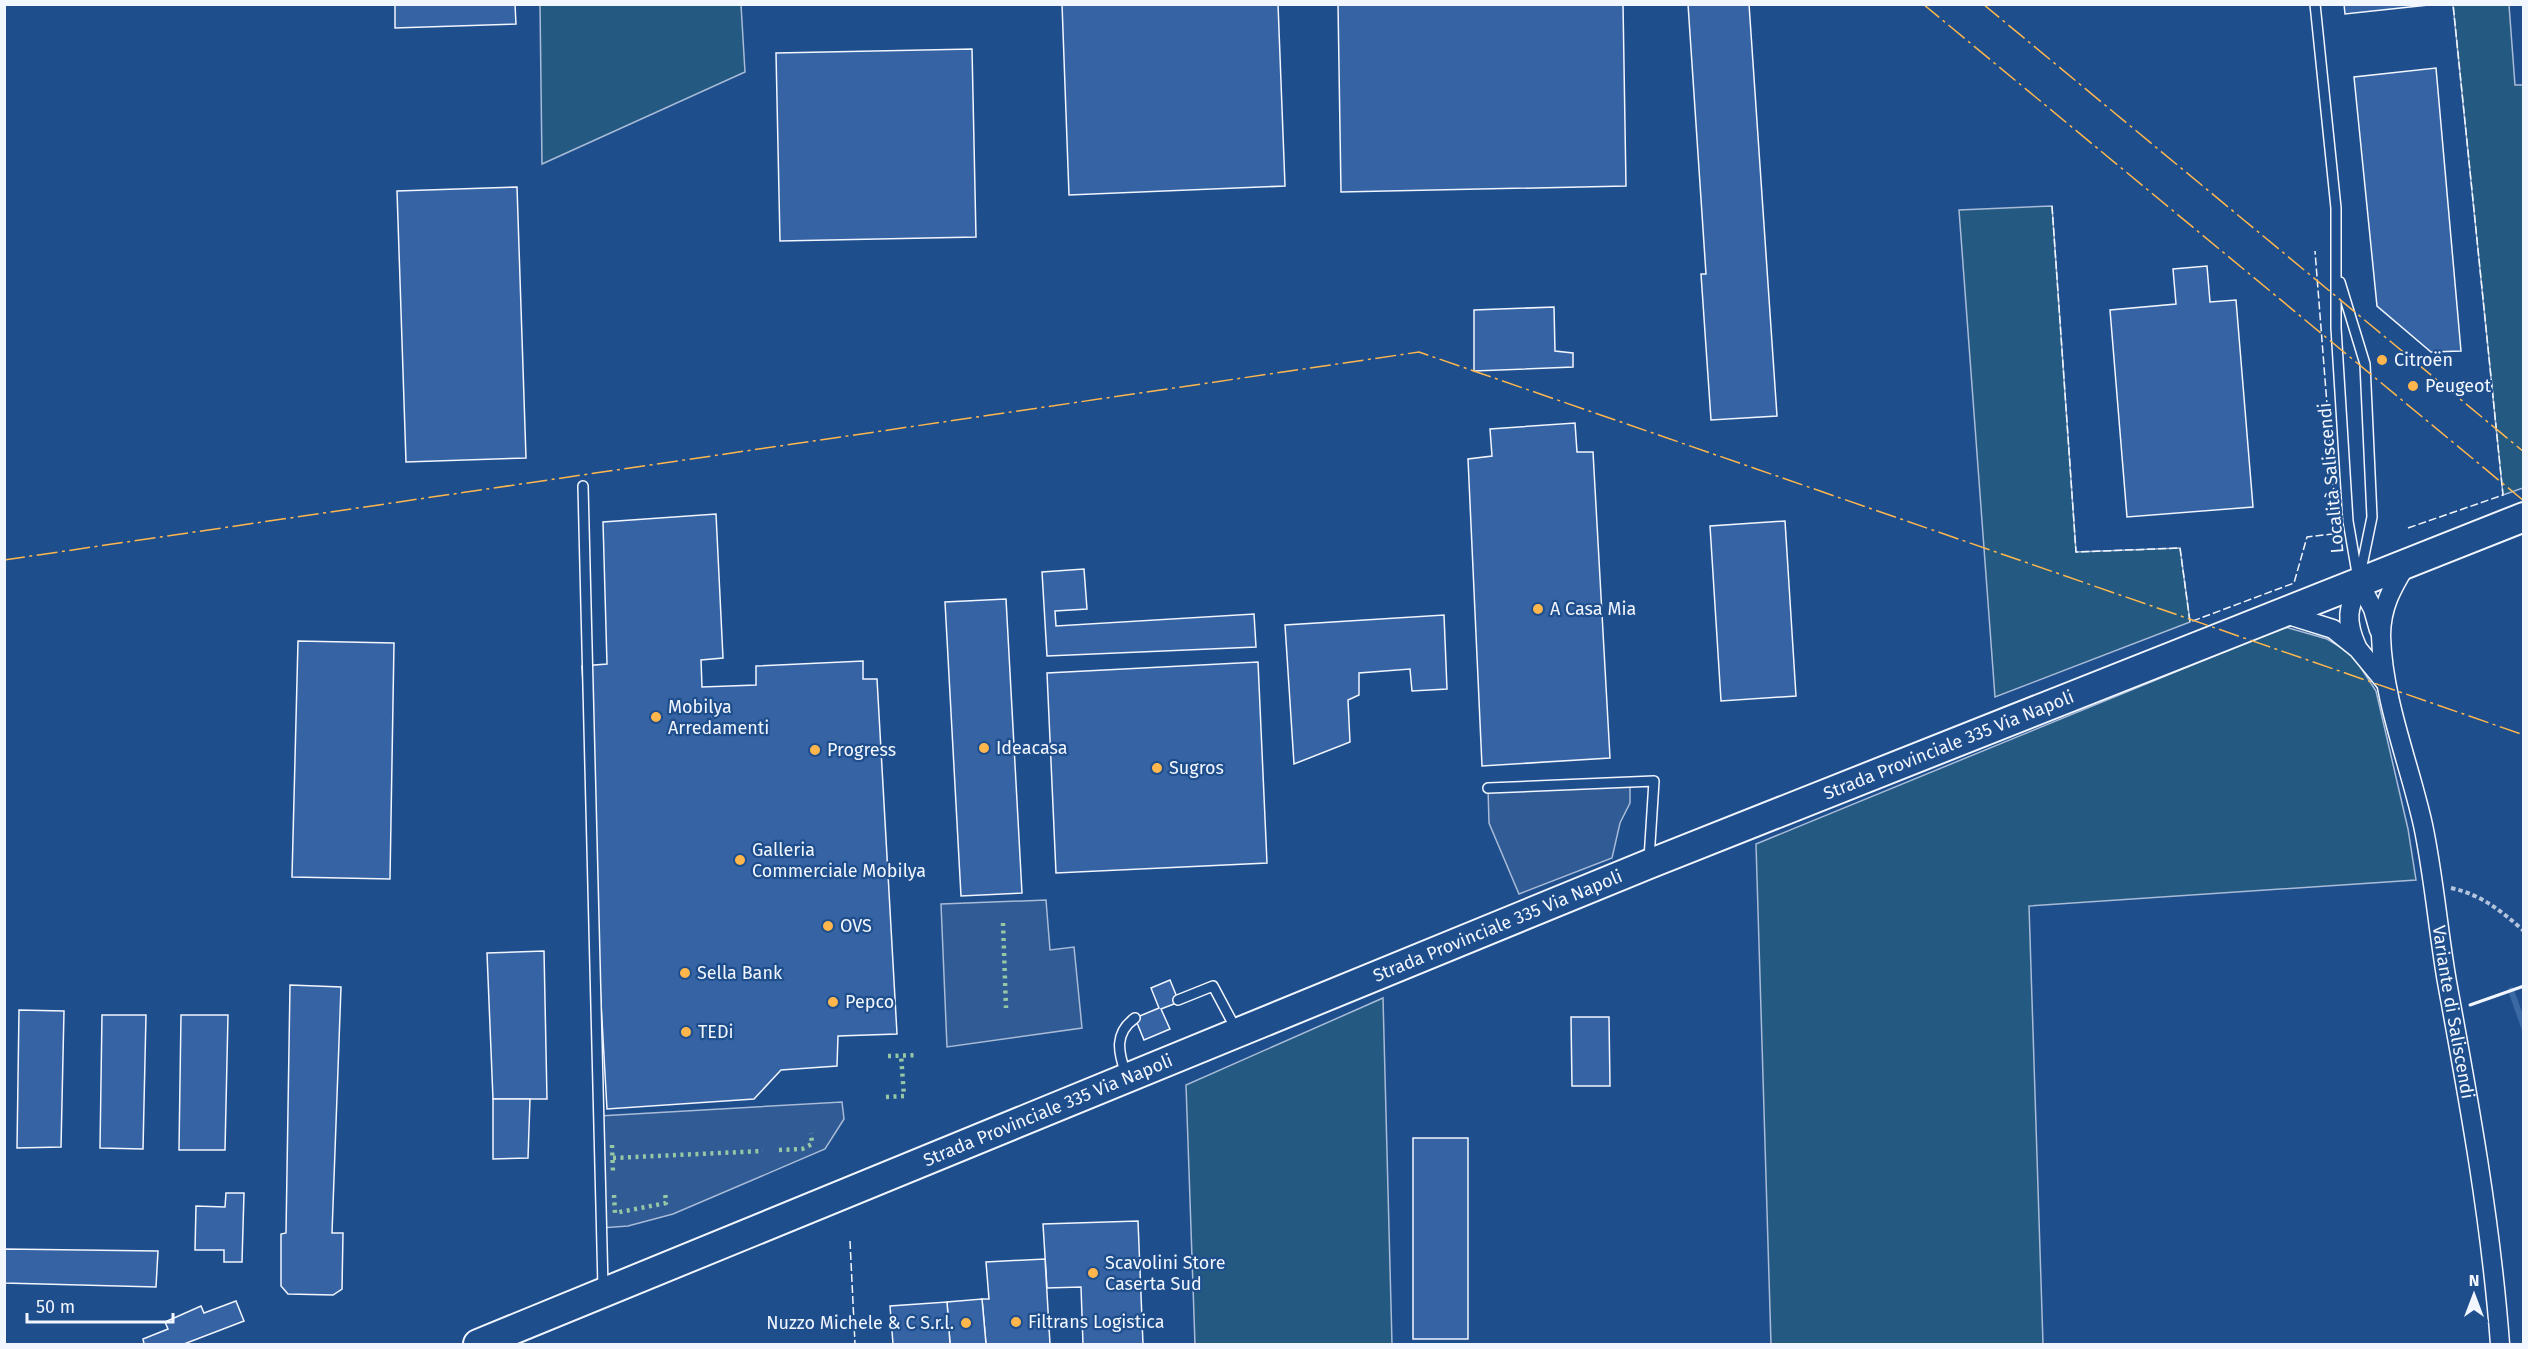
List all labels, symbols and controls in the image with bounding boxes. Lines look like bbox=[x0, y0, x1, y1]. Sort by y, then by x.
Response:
place label: Citroën bbox=[2394, 349, 2453, 371]
marker: Citroën bbox=[2375, 353, 2389, 367]
place label: Peugeot bbox=[2425, 375, 2492, 397]
marker: Peugeot bbox=[2406, 379, 2420, 393]
street label: Località Saliscendi bbox=[2313, 402, 2349, 554]
place label: A Casa Mia bbox=[1550, 598, 1636, 620]
marker: A Casa Mia bbox=[1531, 602, 1545, 616]
street label: Strada Provinciale 335 Via Napoli bbox=[1820, 686, 2077, 805]
place label: Mobilya Arredamenti bbox=[668, 696, 769, 739]
marker: Mobilya Arredamenti bbox=[649, 710, 663, 724]
place label: Ideacasa bbox=[996, 737, 1068, 759]
place label: Progress bbox=[827, 739, 896, 761]
marker: Ideacasa bbox=[977, 741, 991, 755]
marker: Progress bbox=[808, 743, 822, 757]
place label: Sugros bbox=[1169, 757, 1224, 779]
marker: Sugros bbox=[1150, 761, 1164, 775]
place label: Galleria Commerciale Mobilya bbox=[752, 839, 926, 882]
marker: Galleria Commerciale Mobilya bbox=[733, 853, 747, 867]
street label: Strada Provinciale 335 Via Napoli bbox=[1370, 865, 1626, 987]
place label: OVS bbox=[840, 915, 872, 937]
marker: OVS bbox=[821, 919, 835, 933]
street label: Variante di Saliscendi bbox=[2428, 924, 2479, 1101]
place label: Sella Bank bbox=[697, 962, 783, 984]
marker: Sella Bank bbox=[678, 966, 692, 980]
place label: Pepco bbox=[845, 991, 894, 1013]
marker: Pepco bbox=[826, 995, 840, 1009]
place label: TEDi bbox=[698, 1021, 734, 1043]
marker: TEDi bbox=[679, 1025, 693, 1039]
street label: Strada Provinciale 335 Via Napoli bbox=[920, 1049, 1176, 1171]
place label: Scavolini Store Caserta Sud bbox=[1105, 1252, 1226, 1295]
north arrow bbox=[2444, 1265, 2504, 1325]
marker: Scavolini Store Caserta Sud bbox=[1086, 1266, 1100, 1280]
text: N bbox=[2469, 1271, 2479, 1290]
scale bar bbox=[27, 1286, 172, 1324]
text: 50 m bbox=[36, 1296, 75, 1318]
place label: Filtrans Logistica bbox=[1028, 1311, 1165, 1333]
place label: Nuzzo Michele & C S.r.l. bbox=[766, 1312, 954, 1334]
marker: Filtrans Logistica bbox=[1009, 1315, 1023, 1329]
marker: Nuzzo Michele & C S.r.l. bbox=[959, 1316, 973, 1330]

